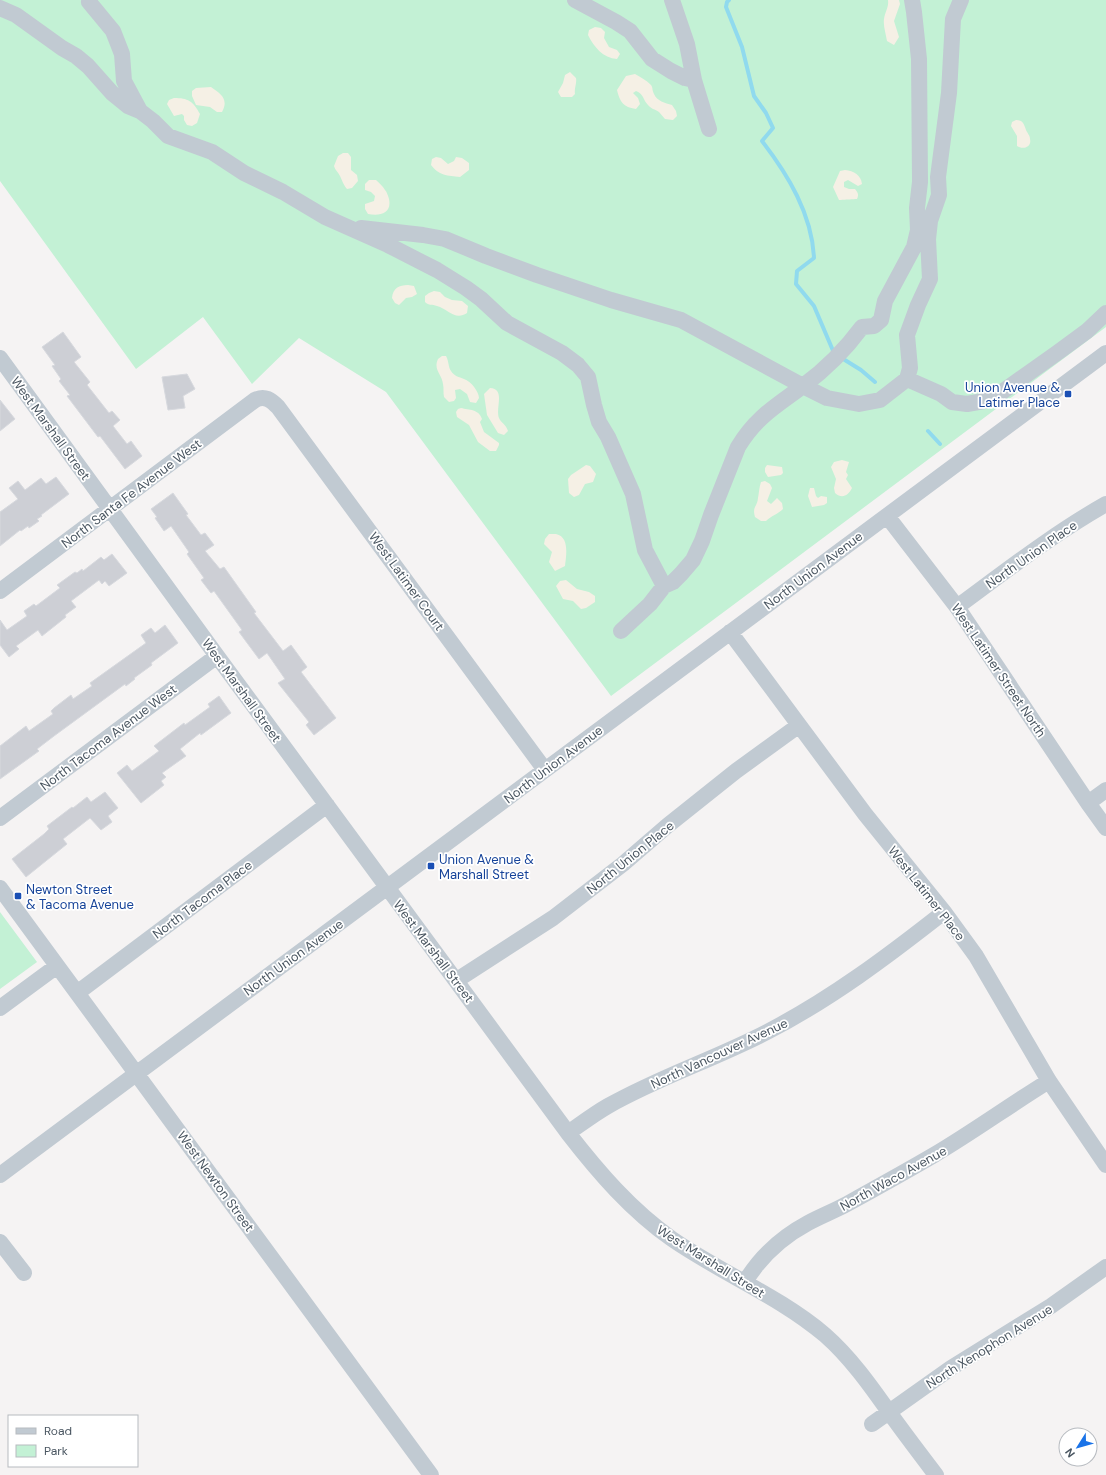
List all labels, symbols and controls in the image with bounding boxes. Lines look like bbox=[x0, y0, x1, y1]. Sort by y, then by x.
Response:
street label: West Marshall Street bbox=[7, 373, 94, 483]
place label: Union Avenue & Latimer Place bbox=[965, 379, 1060, 411]
marker: Union Avenue & Latimer Place bbox=[1063, 389, 1073, 399]
street label: North Santa Fe Avenue West bbox=[58, 435, 205, 552]
street label: North Union Place bbox=[982, 517, 1080, 592]
street label: North Union Avenue bbox=[760, 528, 866, 613]
street label: West Latimer Court bbox=[365, 529, 448, 634]
street label: West Latimer Street North bbox=[947, 600, 1050, 740]
street label: West Marshall Street bbox=[198, 635, 285, 745]
street label: North Tacoma Avenue West bbox=[37, 681, 180, 794]
street label: North Union Avenue bbox=[500, 722, 606, 807]
street label: North Union Place bbox=[583, 817, 677, 898]
street label: West Latimer Place bbox=[884, 843, 969, 944]
place label: Union Avenue & Marshall Street bbox=[439, 851, 534, 883]
street label: North Tacoma Place bbox=[149, 856, 256, 942]
marker: Union Avenue & Marshall Street bbox=[426, 861, 436, 871]
place label: Newton Street & Tacoma Avenue bbox=[26, 881, 134, 913]
marker: Newton Street & Tacoma Avenue bbox=[13, 891, 23, 901]
street label: West Marshall Street bbox=[389, 897, 478, 1006]
street label: North Union Avenue bbox=[240, 915, 347, 999]
street label: North Vancouver Avenue bbox=[648, 1014, 790, 1093]
street label: West Newton Street bbox=[173, 1128, 258, 1235]
street label: North Waco Avenue bbox=[837, 1142, 950, 1215]
street label: West Marshall Street bbox=[654, 1221, 768, 1302]
street label: North Xenophon Avenue bbox=[923, 1301, 1056, 1392]
legend bbox=[8, 1415, 138, 1467]
text: Road bbox=[44, 1423, 72, 1439]
north arrow bbox=[1058, 1427, 1098, 1467]
text: Park bbox=[44, 1443, 68, 1459]
text: N bbox=[1062, 1446, 1078, 1460]

